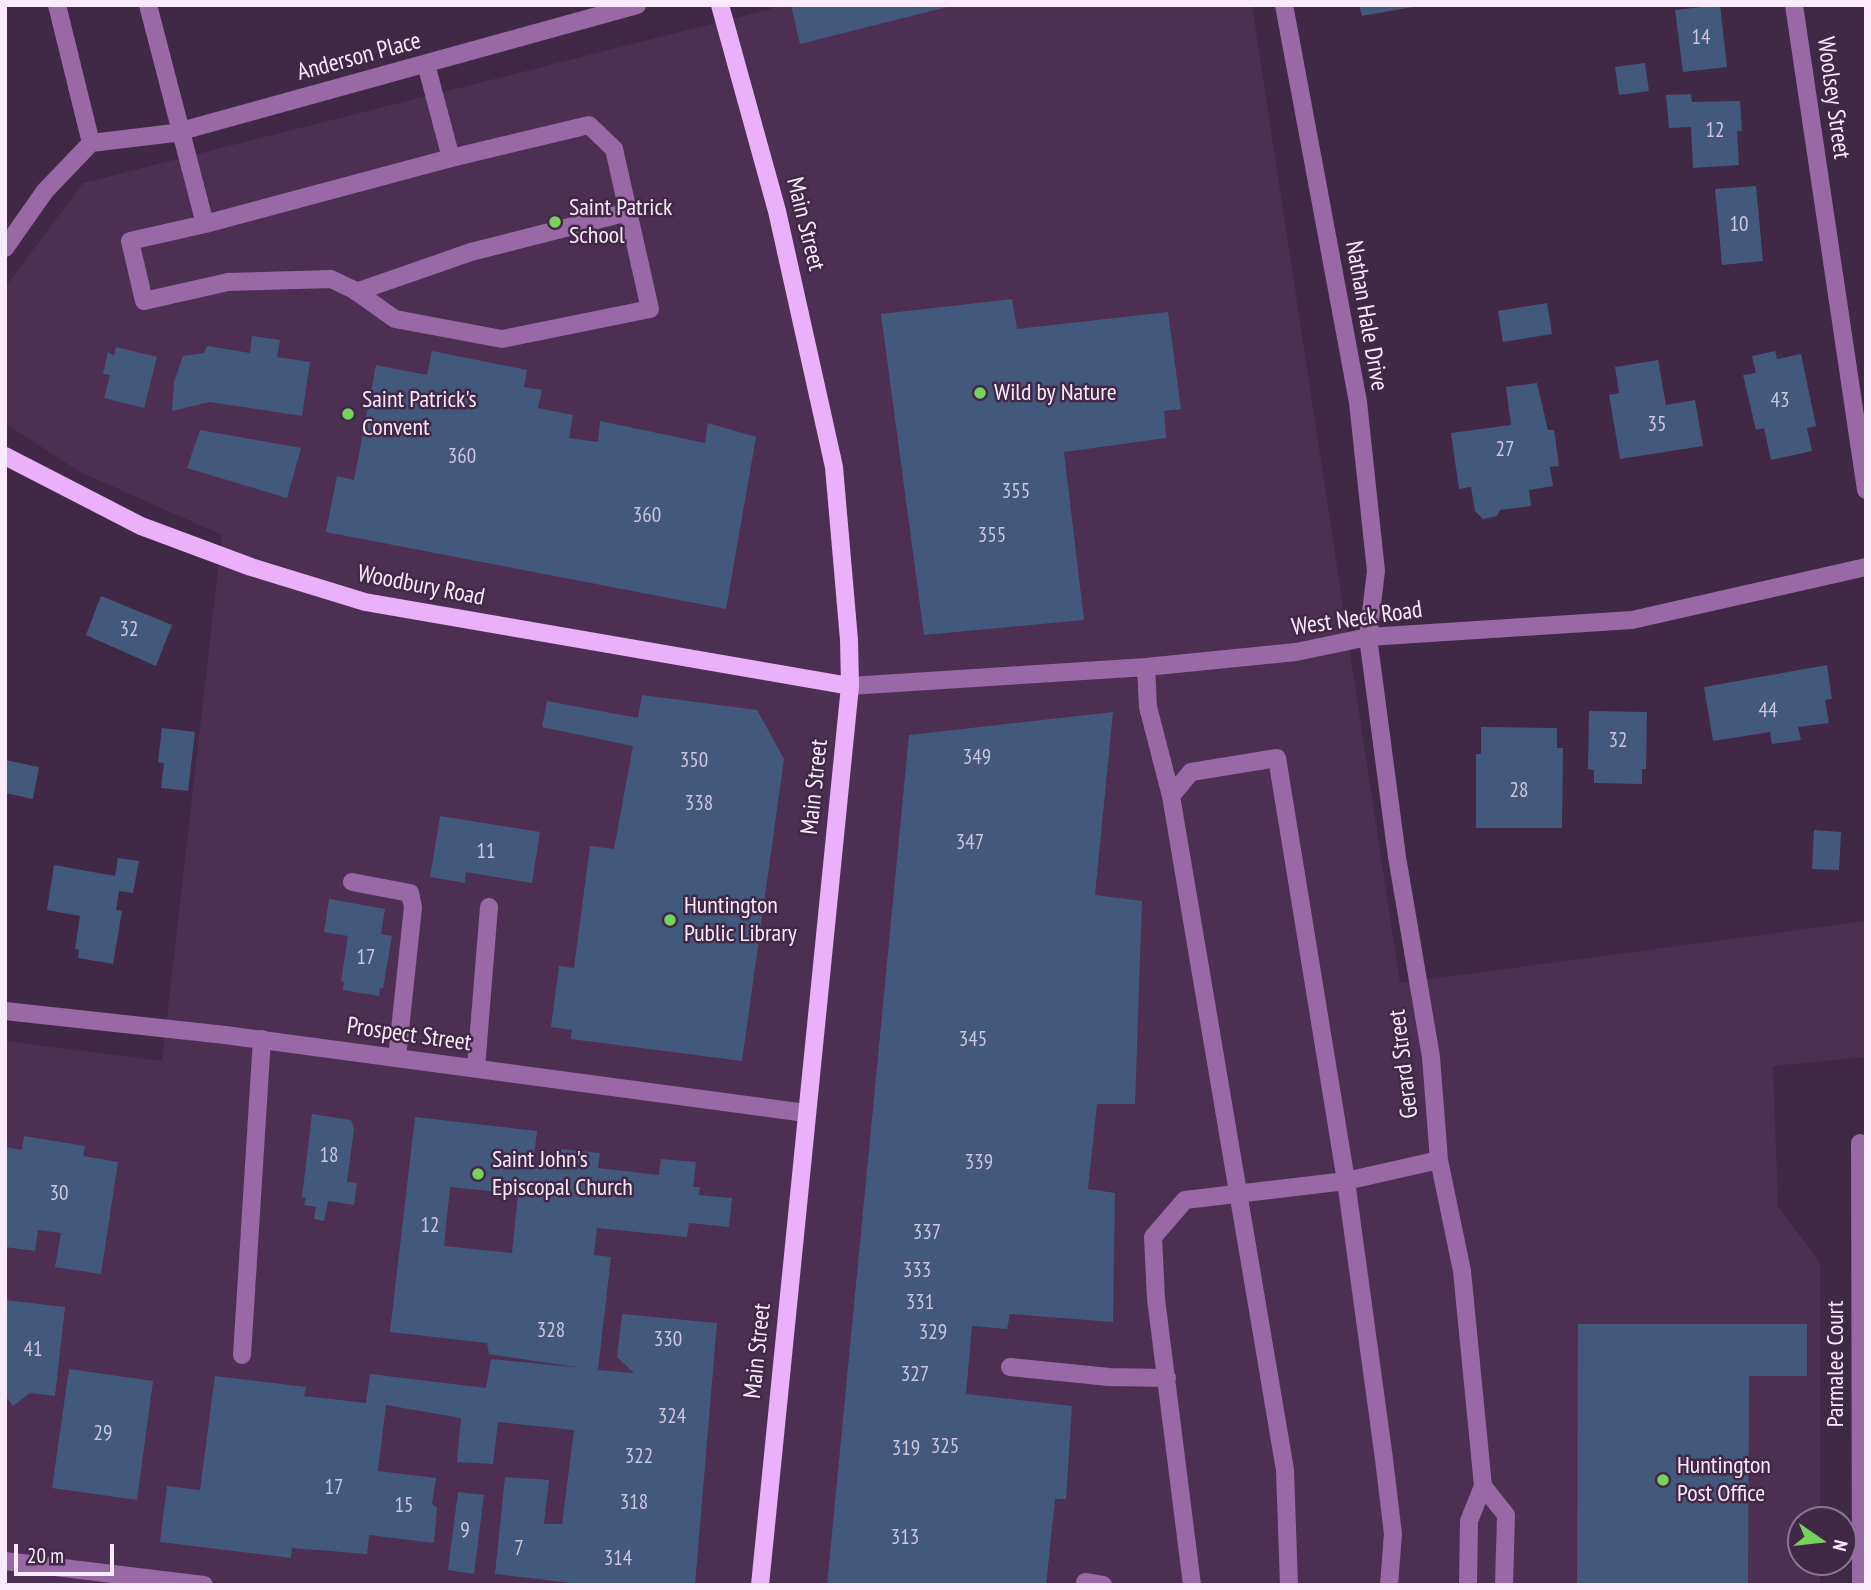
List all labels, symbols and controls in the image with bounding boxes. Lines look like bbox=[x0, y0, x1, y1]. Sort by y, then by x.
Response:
house number: 14 bbox=[1692, 25, 1710, 51]
street label: Anderson Place bbox=[294, 27, 424, 87]
street label: Woolsey Street bbox=[1810, 35, 1856, 161]
house number: 12 bbox=[1706, 118, 1724, 144]
street label: Main Street bbox=[779, 174, 831, 274]
place label: Saint Patrick School bbox=[569, 194, 672, 250]
house number: 10 bbox=[1730, 212, 1748, 238]
marker: Saint Patrick School bbox=[547, 214, 563, 230]
street label: Nathan Hale Drive bbox=[1339, 239, 1393, 393]
place label: Wild by Nature bbox=[994, 379, 1117, 407]
marker: Wild by Nature bbox=[972, 385, 988, 401]
place label: Saint Patrick's Convent bbox=[362, 386, 477, 442]
house number: 43 bbox=[1771, 388, 1789, 414]
marker: Saint Patrick's Convent bbox=[340, 406, 356, 422]
house number: 35 bbox=[1648, 412, 1666, 438]
house number: 27 bbox=[1496, 437, 1514, 463]
house number: 360 bbox=[448, 444, 476, 470]
house number: 355 bbox=[1002, 479, 1030, 505]
house number: 360 bbox=[633, 503, 661, 529]
house number: 355 bbox=[978, 523, 1006, 549]
street label: Woodbury Road bbox=[355, 560, 487, 612]
street label: West Neck Road bbox=[1290, 596, 1424, 642]
house number: 32 bbox=[120, 617, 138, 643]
house number: 44 bbox=[1759, 698, 1777, 724]
house number: 32 bbox=[1609, 728, 1627, 754]
street label: Main Street bbox=[796, 738, 834, 836]
house number: 349 bbox=[963, 745, 991, 771]
house number: 350 bbox=[680, 748, 708, 774]
house number: 28 bbox=[1510, 778, 1528, 804]
house number: 338 bbox=[685, 791, 713, 817]
house number: 347 bbox=[956, 830, 984, 856]
house number: 11 bbox=[477, 839, 495, 865]
place label: Huntington Public Library bbox=[684, 892, 797, 948]
marker: Huntington Public Library bbox=[662, 912, 678, 928]
house number: 17 bbox=[357, 945, 375, 971]
street label: Gerard Street bbox=[1383, 1008, 1425, 1120]
street label: Prospect Street bbox=[345, 1012, 473, 1058]
house number: 345 bbox=[959, 1027, 987, 1053]
house number: 18 bbox=[320, 1143, 338, 1169]
place label: Saint John's Episcopal Church bbox=[492, 1146, 633, 1202]
house number: 339 bbox=[965, 1150, 993, 1176]
marker: Saint John's Episcopal Church bbox=[470, 1166, 486, 1182]
house number: 30 bbox=[50, 1181, 68, 1207]
house number: 12 bbox=[421, 1213, 439, 1239]
house number: 337 bbox=[913, 1220, 941, 1246]
house number: 333 bbox=[903, 1258, 931, 1284]
house number: 331 bbox=[906, 1290, 934, 1316]
street label: Parmalee Court bbox=[1822, 1301, 1850, 1427]
street label: Main Street bbox=[739, 1302, 777, 1400]
house number: 328 bbox=[537, 1318, 565, 1344]
house number: 329 bbox=[919, 1320, 947, 1346]
house number: 330 bbox=[654, 1327, 682, 1353]
house number: 41 bbox=[24, 1337, 42, 1363]
house number: 327 bbox=[901, 1362, 929, 1388]
house number: 324 bbox=[658, 1404, 686, 1430]
house number: 29 bbox=[94, 1421, 112, 1447]
house number: 325 bbox=[931, 1434, 959, 1460]
house number: 319 bbox=[892, 1436, 920, 1462]
house number: 322 bbox=[625, 1444, 653, 1470]
place label: Huntington Post Office bbox=[1677, 1452, 1771, 1508]
marker: Huntington Post Office bbox=[1655, 1472, 1671, 1488]
house number: 17 bbox=[325, 1475, 343, 1501]
house number: 318 bbox=[620, 1490, 648, 1516]
house number: 15 bbox=[395, 1493, 413, 1519]
north arrow bbox=[1787, 1506, 1857, 1576]
house number: 9 bbox=[460, 1518, 470, 1544]
house number: 313 bbox=[891, 1525, 919, 1551]
scale bar bbox=[18, 1530, 117, 1574]
house number: 7 bbox=[514, 1536, 524, 1562]
text: N bbox=[1828, 1538, 1853, 1553]
text: 20 m bbox=[27, 1542, 64, 1569]
house number: 314 bbox=[604, 1546, 632, 1572]

